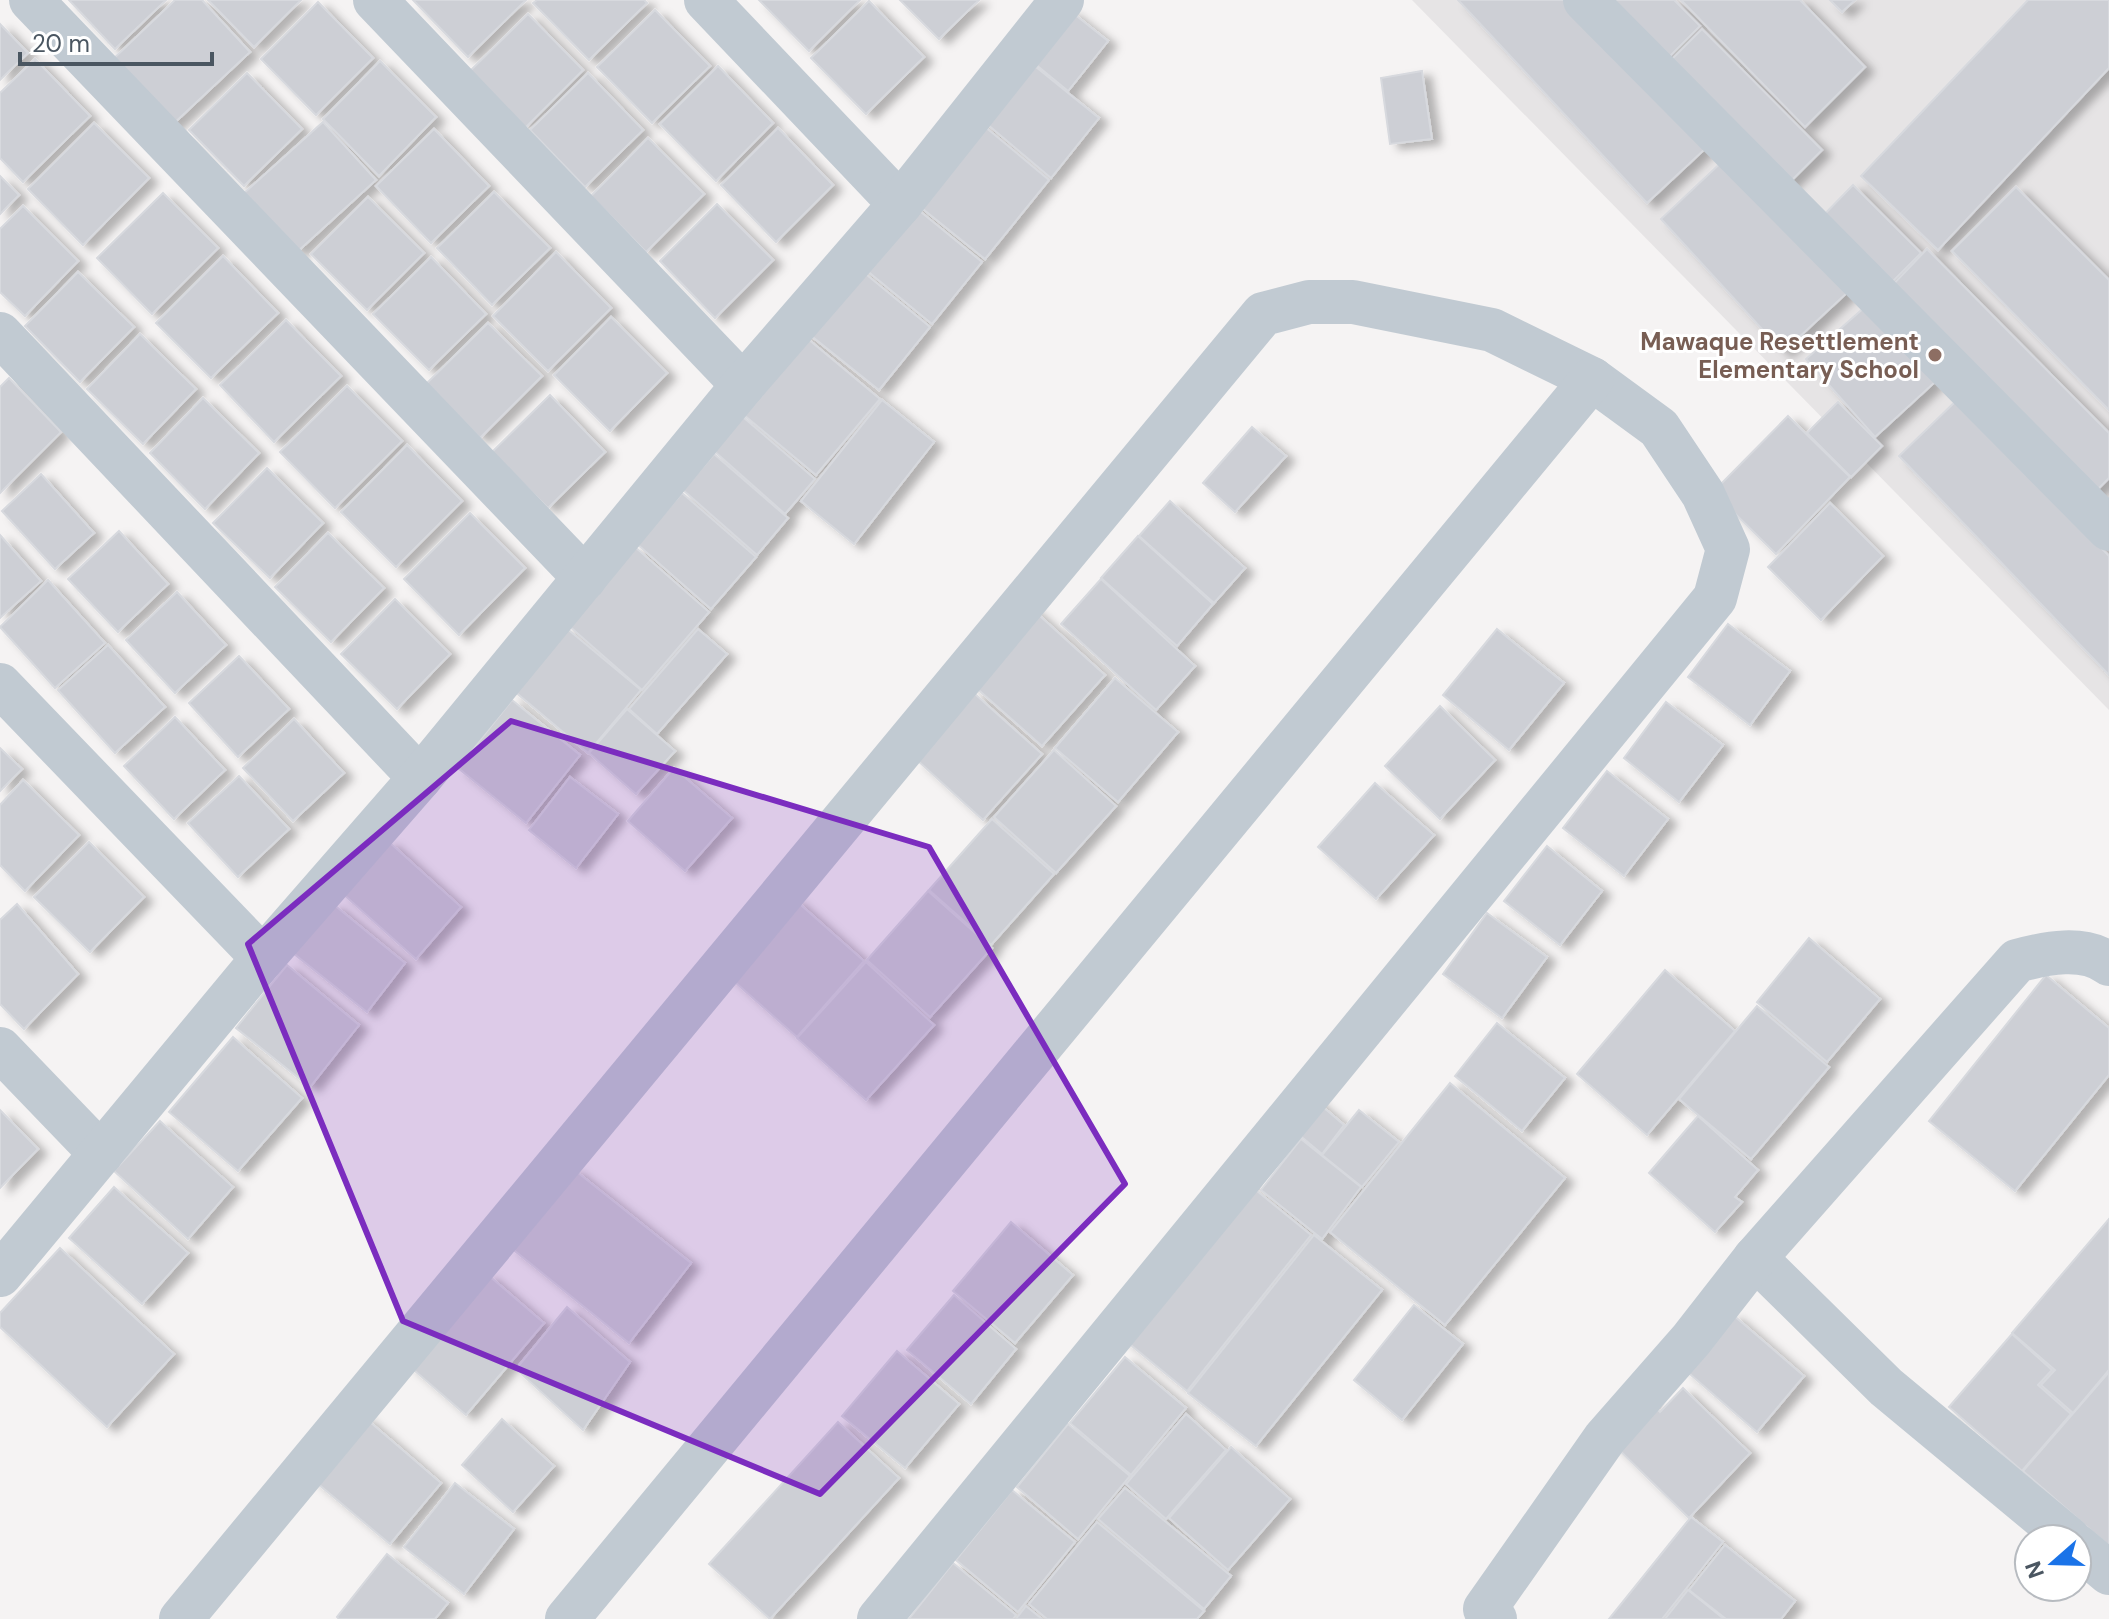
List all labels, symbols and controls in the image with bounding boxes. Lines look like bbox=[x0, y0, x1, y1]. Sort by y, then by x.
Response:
scale bar bbox=[20, 16, 212, 66]
text: 20 m bbox=[32, 28, 90, 59]
place label: Mawaque Resettlement Elementary School bbox=[1640, 326, 1919, 385]
marker: Mawaque Resettlement Elementary School bbox=[1926, 346, 1944, 364]
north arrow bbox=[2013, 1523, 2093, 1603]
text: N bbox=[2018, 1557, 2051, 1582]

